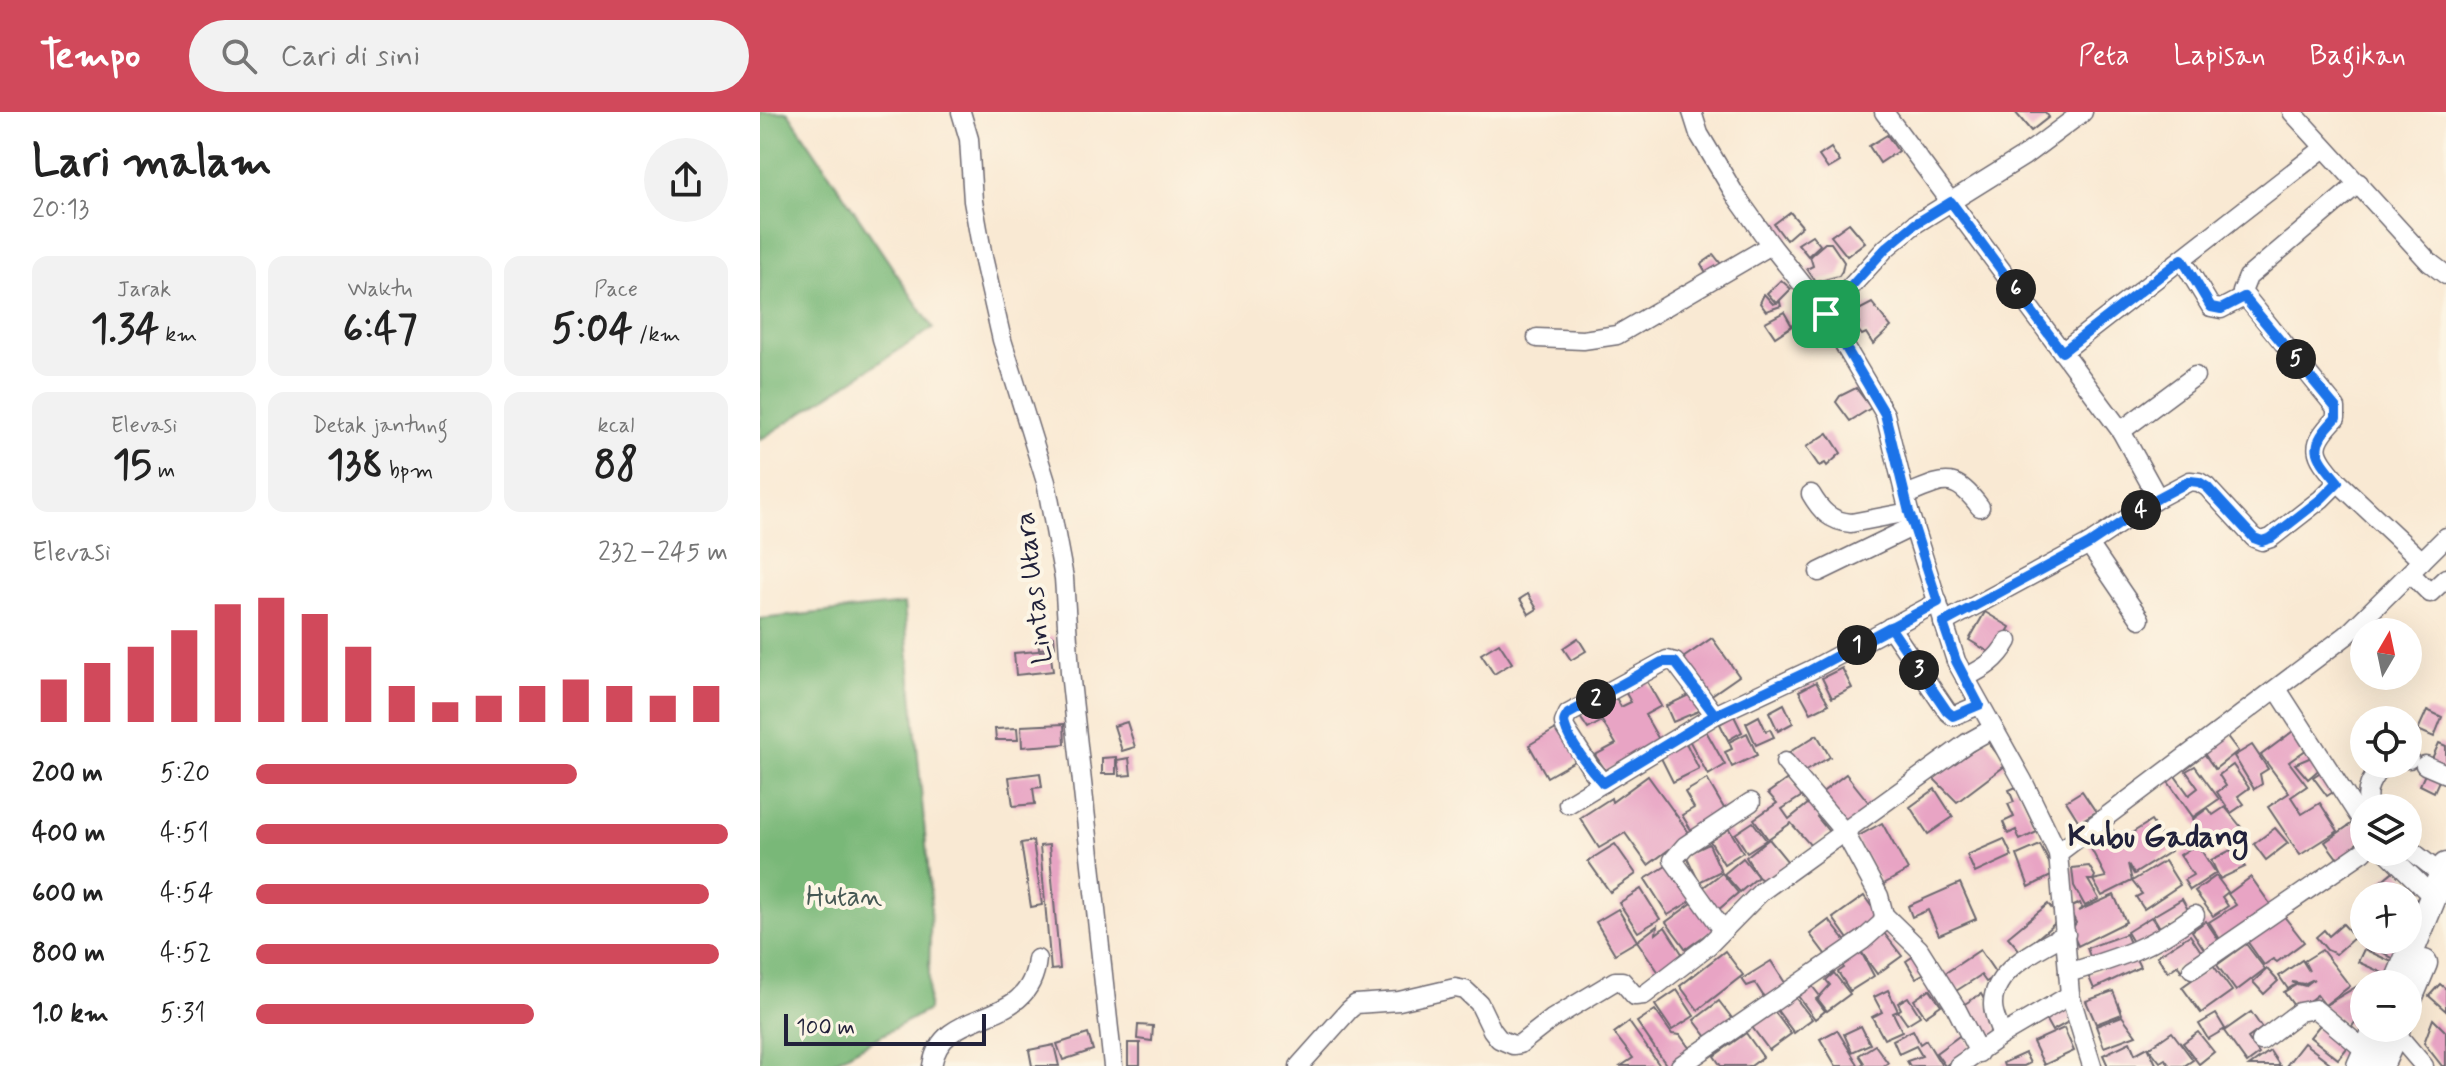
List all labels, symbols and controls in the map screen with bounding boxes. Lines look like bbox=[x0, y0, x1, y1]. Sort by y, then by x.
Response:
search box bbox=[189, 20, 749, 92]
text: Tempo bbox=[40, 32, 141, 81]
icon: search bbox=[217, 34, 261, 78]
text: Cari di sini bbox=[281, 37, 420, 76]
text: Peta bbox=[2078, 38, 2129, 75]
text: Lapisan bbox=[2173, 38, 2266, 75]
text: Bagikan bbox=[2310, 38, 2406, 75]
text: Lari malam bbox=[32, 134, 272, 192]
button: share bbox=[644, 138, 728, 222]
text: 20:13 bbox=[32, 193, 89, 227]
pin: 6 bbox=[1996, 269, 2036, 309]
text: 6 bbox=[2010, 275, 2022, 303]
text: Jarak bbox=[117, 276, 171, 304]
text: Waktu bbox=[348, 276, 412, 304]
text: Pace bbox=[594, 276, 638, 304]
pin bbox=[1792, 280, 1860, 348]
icon: arrive bbox=[1804, 292, 1848, 336]
text: 1.34 bbox=[91, 304, 159, 356]
text: 6:47 bbox=[343, 304, 417, 356]
text: 5:04 bbox=[552, 304, 633, 356]
text: km bbox=[159, 321, 197, 349]
text: /km bbox=[633, 321, 680, 349]
pin: 5 bbox=[2276, 339, 2316, 379]
text: 5 bbox=[2289, 345, 2303, 373]
text: Elevasi bbox=[111, 412, 177, 440]
text: Detak jantung bbox=[312, 412, 448, 440]
text: kcal bbox=[598, 412, 634, 440]
text: 15 bbox=[113, 440, 152, 492]
text: 138 bbox=[327, 440, 383, 492]
text: 88 bbox=[594, 440, 638, 492]
text: m bbox=[152, 457, 175, 485]
text: bpm bbox=[383, 457, 433, 485]
pin: 4 bbox=[2121, 490, 2161, 530]
text: 4 bbox=[2135, 496, 2147, 524]
street label: Lintas Utara bbox=[1007, 510, 1062, 666]
text: Elevasi bbox=[32, 536, 111, 570]
text: 232–245 m bbox=[598, 536, 728, 570]
north arrow bbox=[2350, 618, 2422, 690]
map controls bbox=[2350, 618, 2422, 1042]
pin: 1 bbox=[1837, 625, 1877, 665]
text: 1 bbox=[1852, 631, 1862, 659]
pin: 3 bbox=[1899, 650, 1939, 690]
text: 3 bbox=[1914, 656, 1924, 684]
pin: 2 bbox=[1576, 679, 1616, 719]
text: 2 bbox=[1591, 685, 1601, 713]
button: locate bbox=[2350, 706, 2422, 778]
text: 200 m bbox=[32, 757, 103, 791]
text: 5:20 bbox=[160, 757, 210, 791]
button: layers bbox=[2350, 794, 2422, 866]
district label: Kubu Gadang bbox=[2067, 816, 2249, 861]
text: 400 m bbox=[32, 817, 105, 851]
text: 4:51 bbox=[160, 817, 209, 851]
text: 600 m bbox=[32, 877, 104, 911]
text: 4:54 bbox=[160, 877, 213, 911]
park label: Hutan bbox=[806, 879, 882, 916]
button: + bbox=[2350, 882, 2422, 954]
text: 800 m bbox=[32, 937, 105, 971]
text: 4:52 bbox=[160, 937, 211, 971]
button: − bbox=[2350, 970, 2422, 1042]
text: 1.0 km bbox=[32, 997, 109, 1031]
text: 5:31 bbox=[160, 997, 205, 1031]
scale bar bbox=[784, 1010, 986, 1046]
text: 100 m bbox=[796, 1014, 855, 1042]

